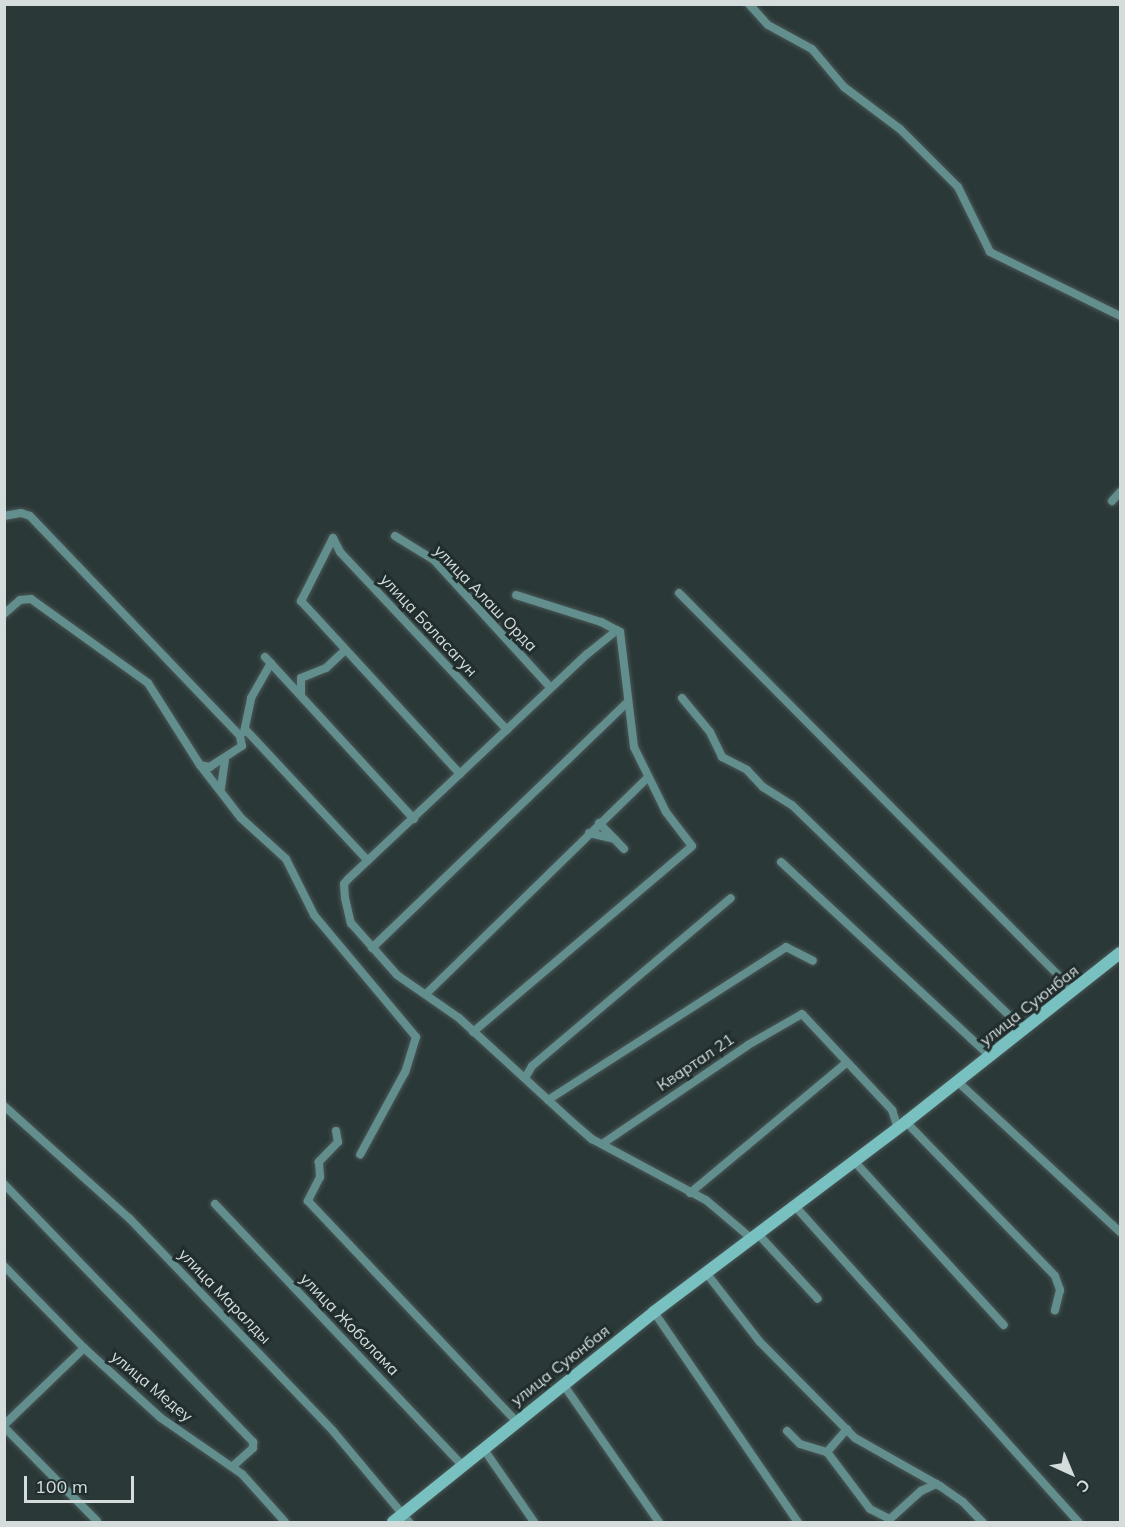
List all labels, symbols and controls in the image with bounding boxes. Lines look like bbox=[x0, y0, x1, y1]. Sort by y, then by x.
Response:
street label: улица Алаш Орда bbox=[430, 541, 542, 655]
street label: улица Баласагун bbox=[376, 570, 482, 680]
street label: улица Суюнбая bbox=[976, 960, 1082, 1050]
street label: Квартал 21 bbox=[653, 1029, 737, 1095]
street label: улица Маралды bbox=[175, 1244, 275, 1348]
street label: улица Жобалама bbox=[296, 1269, 404, 1379]
street label: улица Суюнбая bbox=[507, 1320, 613, 1410]
street label: улица Медеу bbox=[107, 1346, 197, 1426]
north arrow bbox=[1041, 1443, 1101, 1503]
scale bar bbox=[27, 1464, 136, 1502]
text: 100 m bbox=[35, 1475, 88, 1498]
text: С bbox=[1073, 1475, 1094, 1497]

